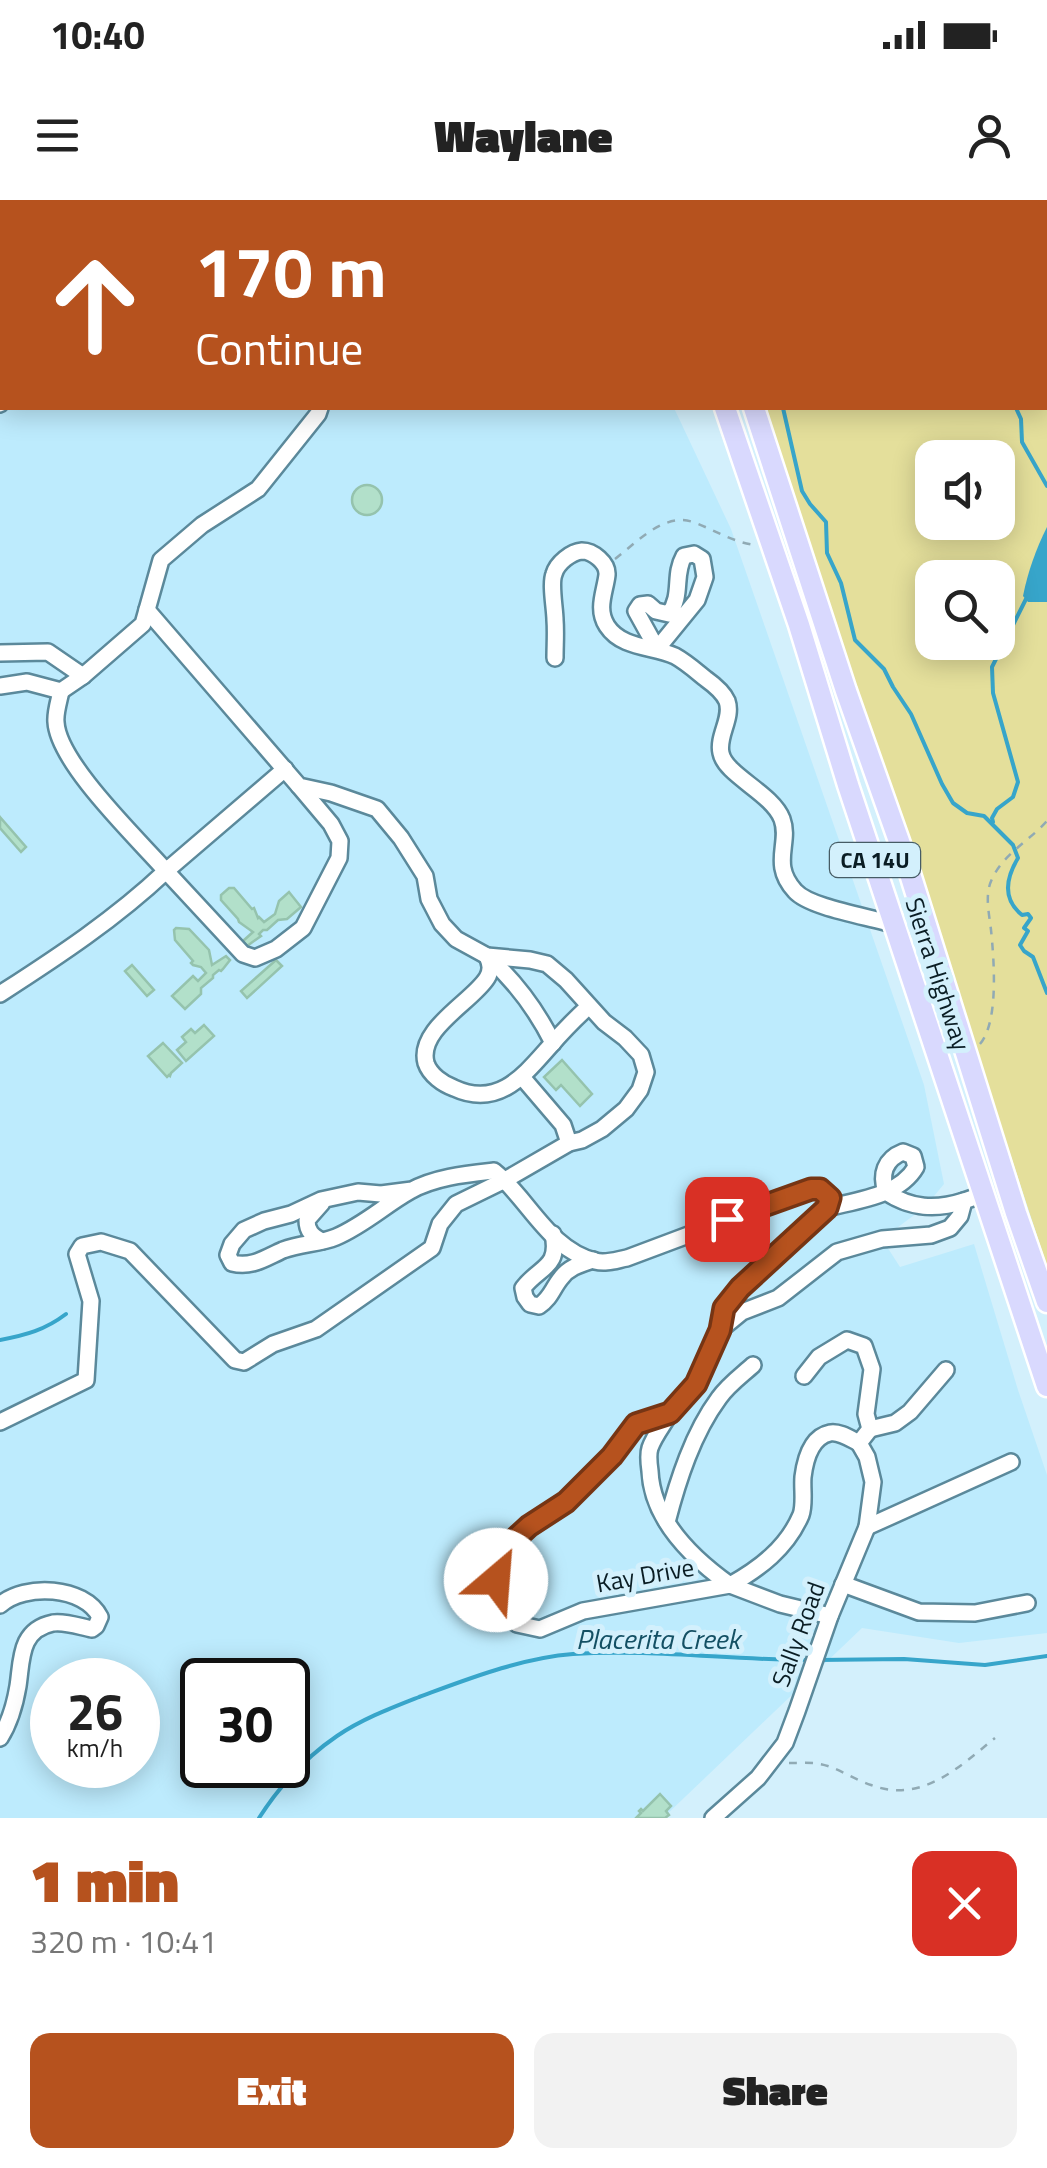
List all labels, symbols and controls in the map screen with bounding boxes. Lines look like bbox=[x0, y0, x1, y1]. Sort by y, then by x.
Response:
text: 10:40 bbox=[50, 6, 145, 64]
text: Waylane bbox=[434, 101, 613, 169]
icon: menu bbox=[30, 108, 85, 163]
icon: person bbox=[962, 108, 1017, 163]
text: 170 m bbox=[195, 218, 387, 324]
icon: ahead bbox=[30, 240, 160, 370]
text: Continue bbox=[195, 314, 363, 382]
map controls bbox=[915, 440, 1015, 660]
button: sound bbox=[915, 440, 1015, 540]
button: search bbox=[915, 560, 1015, 660]
road number: CA 14U bbox=[830, 843, 920, 877]
street label: Sierra Highway bbox=[895, 893, 981, 1055]
pin bbox=[685, 1177, 770, 1262]
icon: arrive bbox=[700, 1192, 755, 1247]
position arrow bbox=[444, 1528, 548, 1632]
street label: Kay Drive bbox=[593, 1548, 697, 1602]
street label: Sally Road bbox=[761, 1576, 835, 1692]
water label: Placerita Creek bbox=[576, 1617, 744, 1660]
speed limit sign: 30 bbox=[180, 1658, 310, 1788]
text: 26 bbox=[67, 1673, 123, 1749]
text: km/h bbox=[67, 1729, 123, 1767]
text: 1 min bbox=[30, 1834, 179, 1925]
button: close bbox=[912, 1851, 1017, 1956]
text: 320 m · 10:41 bbox=[30, 1917, 217, 1965]
button: Exit bbox=[30, 2033, 514, 2148]
button: Share bbox=[534, 2033, 1017, 2148]

